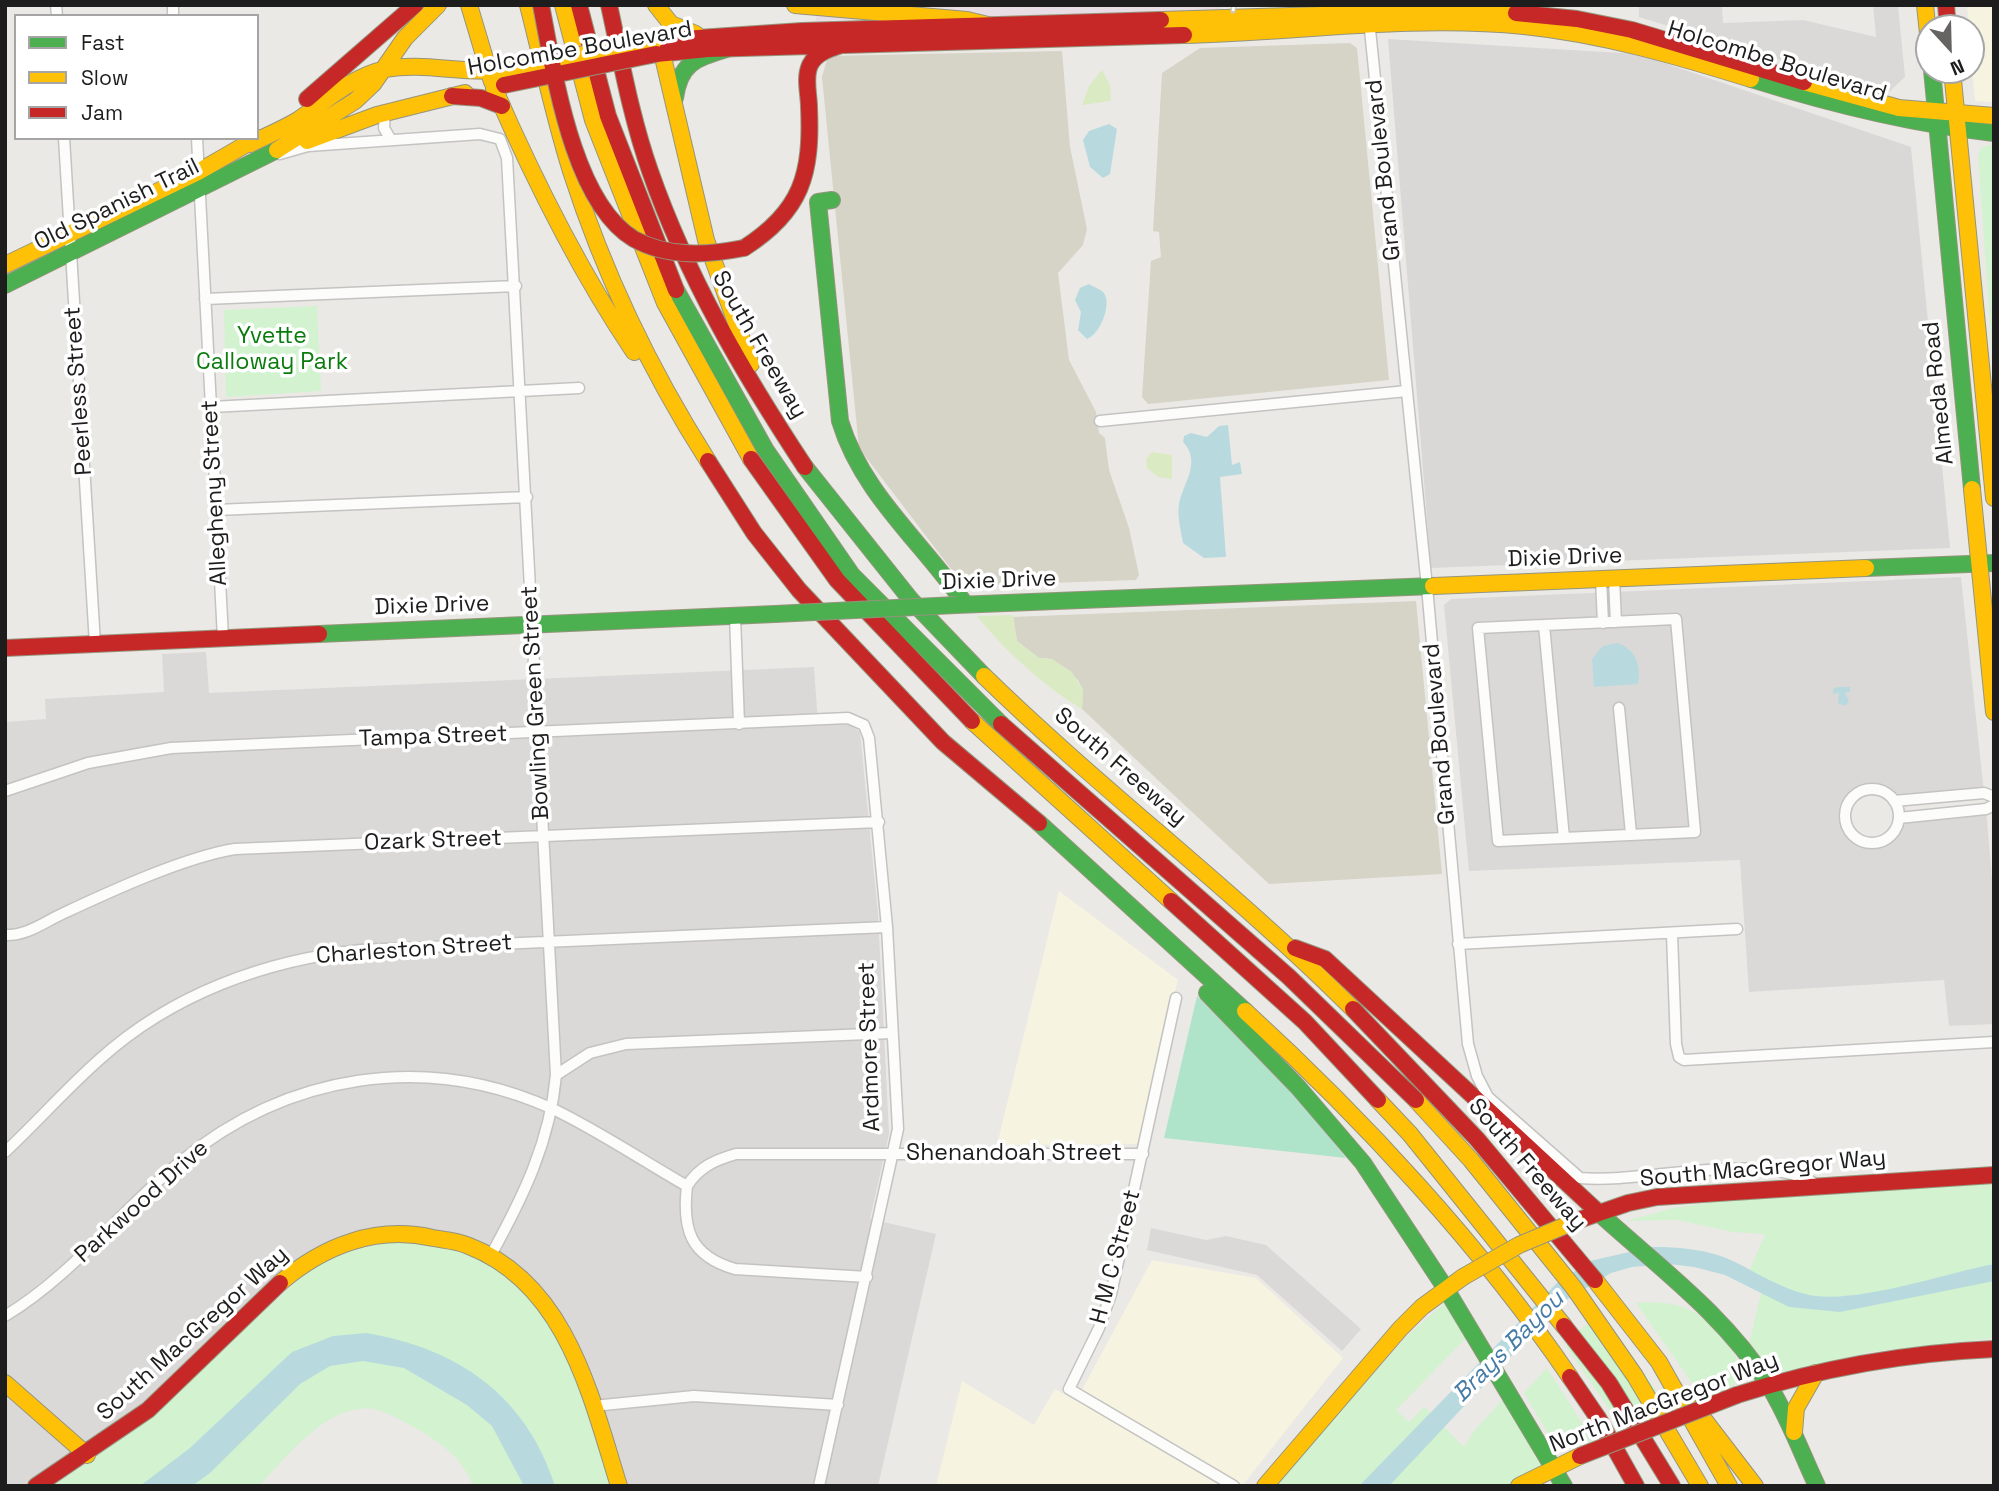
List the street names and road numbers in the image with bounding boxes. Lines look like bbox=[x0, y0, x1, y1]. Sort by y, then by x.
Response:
street label: Holcombe Boulevard bbox=[466, 16, 694, 82]
street label: Holcombe Boulevard bbox=[1664, 16, 1890, 108]
street label: Grand Boulevard bbox=[1361, 78, 1407, 262]
street label: Old Spanish Trail bbox=[30, 153, 204, 257]
street label: South Freeway bbox=[706, 266, 812, 424]
street label: Peerless Street bbox=[59, 306, 99, 476]
street label: Almeda Road bbox=[1918, 320, 1960, 466]
street label: Allegheny Street bbox=[196, 399, 234, 587]
street label: Dixie Drive bbox=[1507, 542, 1623, 574]
street label: Dixie Drive bbox=[941, 565, 1057, 597]
street label: Bowling Green Street bbox=[516, 585, 556, 821]
street label: Dixie Drive bbox=[374, 590, 490, 622]
street label: Grand Boulevard bbox=[1418, 642, 1462, 826]
street label: South Freeway bbox=[1048, 702, 1192, 832]
street label: Tampa Street bbox=[358, 721, 508, 753]
street label: Ozark Street bbox=[364, 825, 502, 857]
street label: Charleston Street bbox=[315, 929, 513, 971]
street label: Ardmore Street bbox=[853, 962, 887, 1132]
street label: South Freeway bbox=[1462, 1093, 1592, 1237]
street label: Parkwood Drive bbox=[69, 1135, 215, 1269]
street label: Shenandoah Street bbox=[906, 1140, 1122, 1168]
street label: South MacGregor Way bbox=[1639, 1144, 1887, 1194]
street label: H M C Street bbox=[1085, 1187, 1147, 1327]
street label: South MacGregor Way bbox=[92, 1241, 294, 1427]
street label: North MacGregor Way bbox=[1546, 1347, 1782, 1459]

